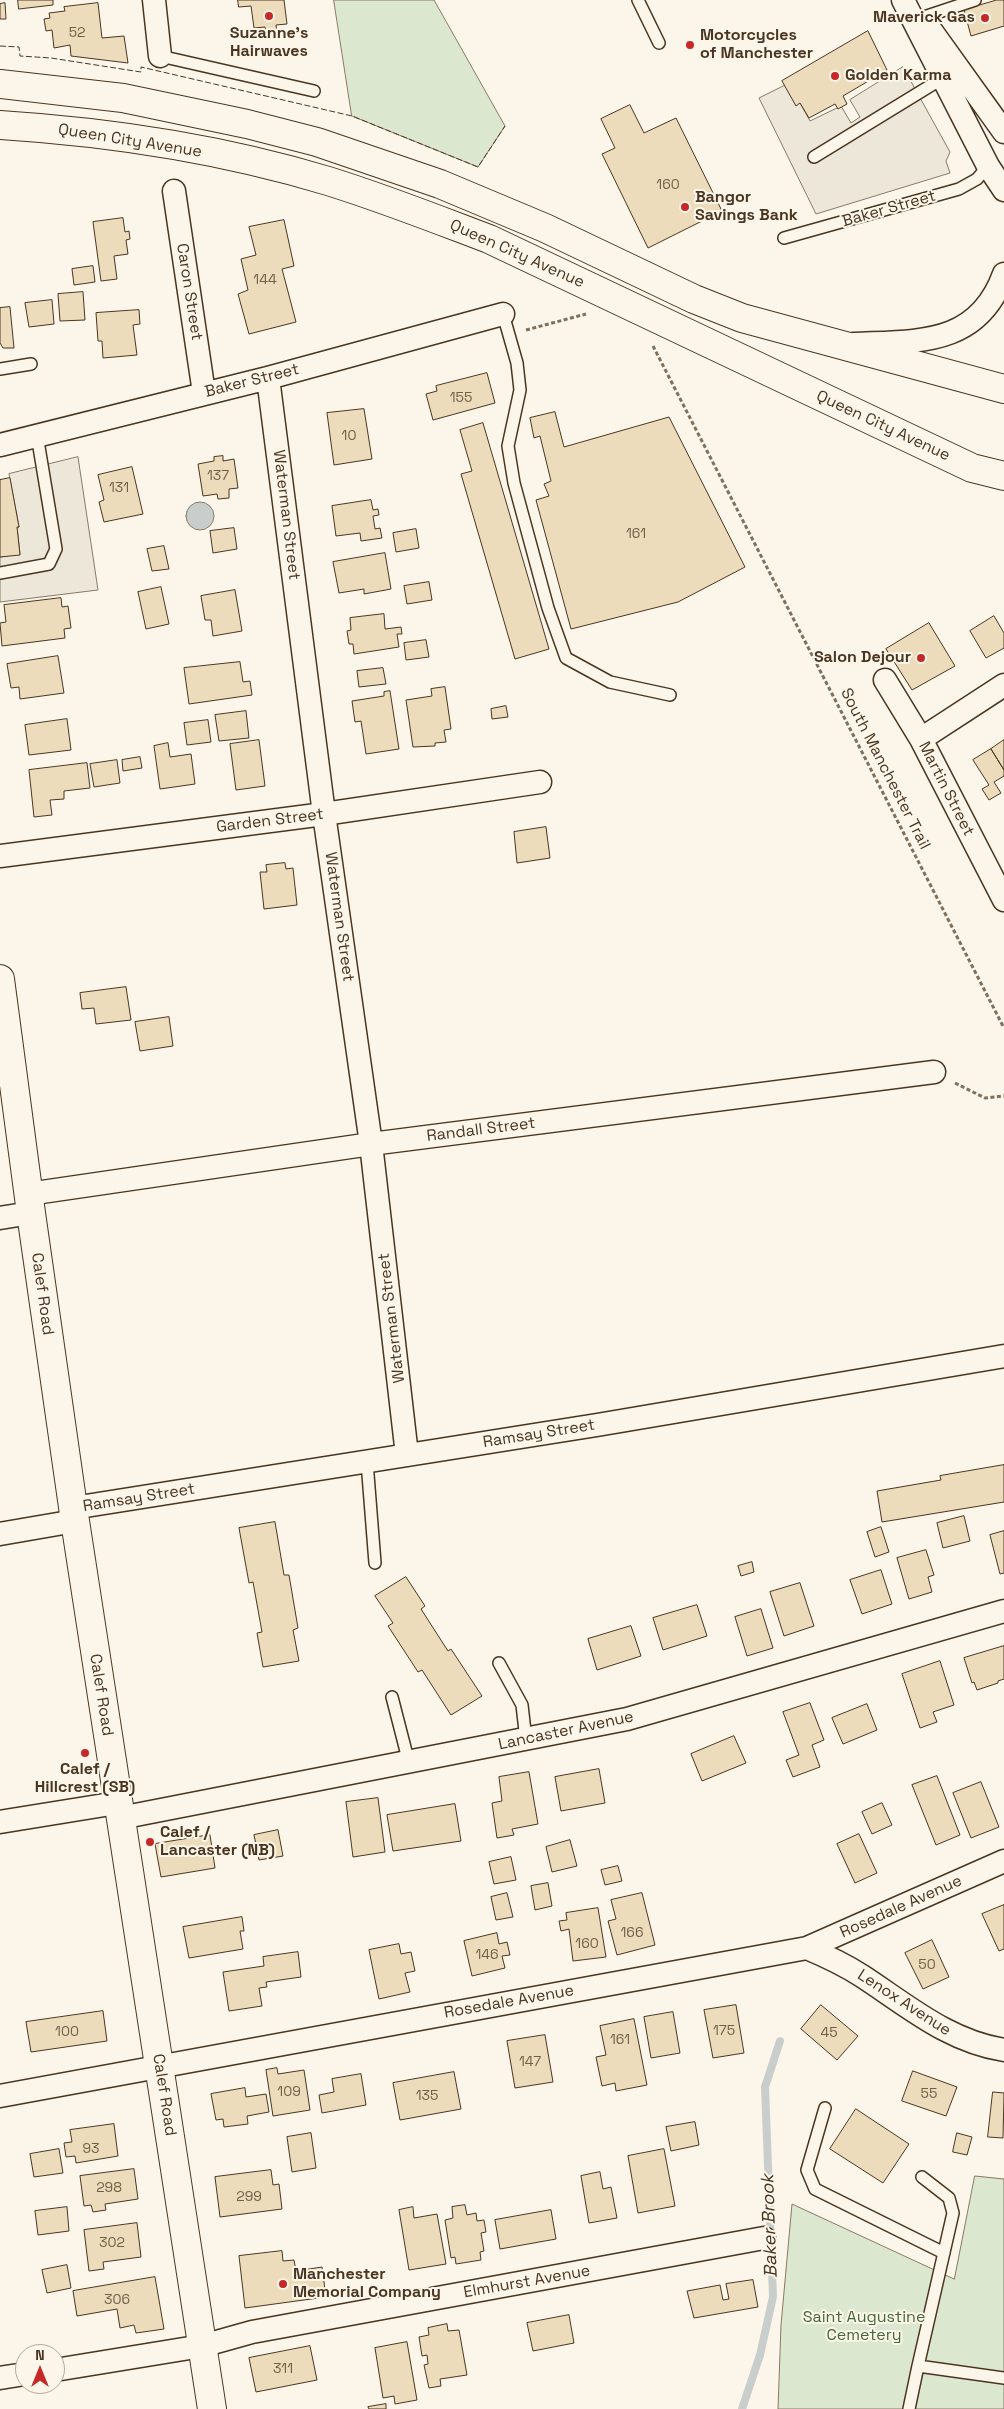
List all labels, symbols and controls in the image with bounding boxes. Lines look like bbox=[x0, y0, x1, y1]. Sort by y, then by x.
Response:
place label: Maverick Gas bbox=[873, 8, 975, 28]
marker: Suzanne's Hairwaves bbox=[263, 10, 275, 22]
marker: Maverick Gas bbox=[979, 12, 991, 24]
place label: Suzanne's Hairwaves bbox=[230, 24, 308, 62]
house number: 52 bbox=[69, 25, 85, 41]
place label: Motorcycles of Manchester bbox=[700, 26, 813, 64]
marker: Motorcycles of Manchester bbox=[684, 39, 696, 51]
place label: Golden Karma bbox=[845, 66, 952, 86]
marker: Golden Karma bbox=[829, 70, 841, 82]
street label: Queen City Avenue bbox=[57, 120, 203, 162]
house number: 160 bbox=[656, 177, 680, 193]
street label: Baker Street bbox=[840, 186, 938, 232]
place label: Bangor Savings Bank bbox=[695, 188, 798, 226]
marker: Bangor Savings Bank bbox=[679, 201, 691, 213]
street label: Queen City Avenue bbox=[447, 216, 587, 292]
street label: Caron Street bbox=[172, 242, 206, 342]
house number: 144 bbox=[253, 272, 277, 288]
street label: Baker Street bbox=[203, 360, 301, 402]
street label: Queen City Avenue bbox=[813, 387, 953, 465]
house number: 155 bbox=[450, 390, 472, 406]
house number: 10 bbox=[342, 428, 356, 444]
street label: Waterman Street bbox=[268, 449, 304, 581]
house number: 137 bbox=[207, 468, 229, 484]
house number: 131 bbox=[109, 480, 129, 496]
house number: 161 bbox=[626, 526, 646, 542]
place label: Salon Dejour bbox=[814, 648, 911, 668]
marker: Salon Dejour bbox=[915, 652, 927, 664]
street label: South Manchester Trail bbox=[836, 685, 934, 853]
street label: Martin Street bbox=[914, 739, 978, 839]
street label: Garden Street bbox=[215, 805, 325, 837]
street label: Waterman Street bbox=[320, 851, 358, 983]
street label: Randall Street bbox=[426, 1114, 536, 1146]
street label: Calef Road bbox=[27, 1252, 57, 1336]
street label: Waterman Street bbox=[374, 1252, 410, 1384]
street label: Ramsay Street bbox=[482, 1416, 596, 1452]
street label: Ramsay Street bbox=[82, 1480, 196, 1516]
street label: Calef Road bbox=[85, 1653, 117, 1737]
street label: Lancaster Avenue bbox=[497, 1707, 635, 1755]
marker: Calef / Hillcrest (SB) bbox=[79, 1747, 91, 1759]
place label: Calef / Hillcrest (SB) bbox=[35, 1760, 135, 1798]
place label: Calef / Lancaster (NB) bbox=[160, 1823, 275, 1861]
marker: Calef / Lancaster (NB) bbox=[144, 1836, 156, 1848]
street label: Rosedale Avenue bbox=[837, 1872, 965, 1942]
house number: 166 bbox=[621, 1925, 643, 1941]
house number: 160 bbox=[575, 1936, 599, 1952]
house number: 146 bbox=[475, 1947, 499, 1963]
house number: 50 bbox=[918, 1957, 936, 1973]
street label: Lenox Avenue bbox=[854, 1966, 954, 2040]
street label: Rosedale Avenue bbox=[443, 1981, 575, 2023]
house number: 175 bbox=[713, 2023, 735, 2039]
house number: 100 bbox=[55, 2024, 79, 2040]
house number: 45 bbox=[820, 2025, 838, 2041]
house number: 161 bbox=[610, 2032, 630, 2048]
street label: Calef Road bbox=[148, 2053, 180, 2137]
house number: 147 bbox=[519, 2054, 541, 2070]
house number: 109 bbox=[277, 2084, 301, 2100]
house number: 55 bbox=[921, 2086, 937, 2102]
house number: 135 bbox=[416, 2088, 438, 2104]
house number: 93 bbox=[82, 2141, 100, 2157]
water label: Baker Brook bbox=[757, 2174, 783, 2278]
house number: 298 bbox=[96, 2180, 122, 2196]
house number: 299 bbox=[236, 2189, 262, 2205]
house number: 302 bbox=[99, 2235, 125, 2251]
street label: Elmhurst Avenue bbox=[462, 2261, 592, 2303]
place label: Manchester Memorial Company bbox=[293, 2265, 441, 2303]
marker: Manchester Memorial Company bbox=[277, 2278, 289, 2290]
house number: 306 bbox=[104, 2292, 130, 2308]
park label: Saint Augustine Cemetery bbox=[803, 2308, 925, 2346]
north arrow bbox=[15, 2344, 65, 2394]
text: N bbox=[35, 2346, 45, 2364]
house number: 311 bbox=[273, 2361, 293, 2377]

